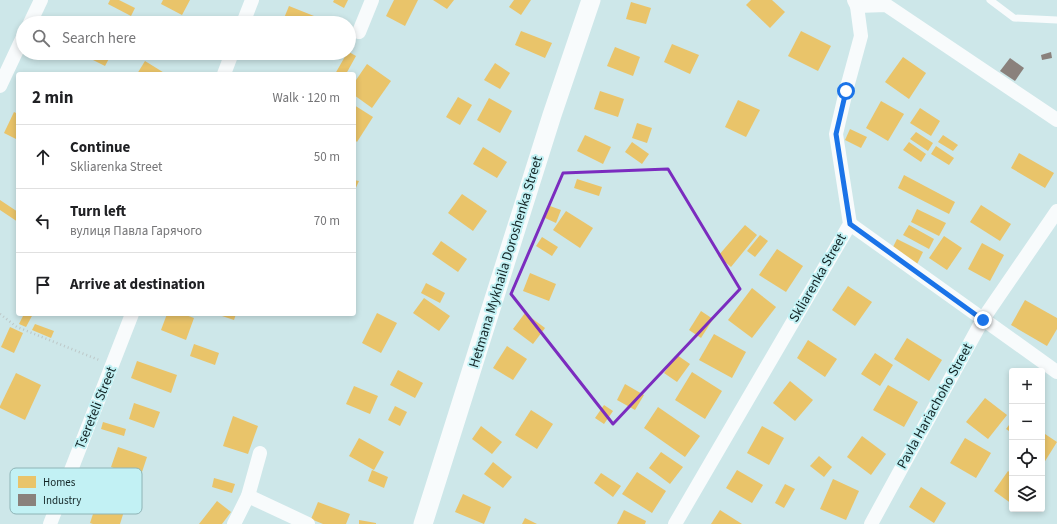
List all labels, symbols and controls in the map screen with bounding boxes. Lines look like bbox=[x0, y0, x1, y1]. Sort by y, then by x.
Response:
search box bbox=[16, 16, 356, 60]
icon: search bbox=[30, 27, 52, 49]
text: Search here bbox=[62, 28, 136, 49]
route start bbox=[837, 82, 855, 100]
text: 2 min bbox=[32, 86, 73, 110]
text: Walk · 120 m bbox=[272, 89, 340, 107]
text: Continue bbox=[70, 137, 130, 158]
icon: ahead bbox=[32, 146, 54, 168]
text: 50 m bbox=[314, 148, 340, 166]
street label: Hetmana Mykhaila Doroshenka Street bbox=[464, 153, 548, 370]
text: Skliarenka Street bbox=[70, 158, 162, 176]
text: Turn left bbox=[70, 201, 126, 222]
icon: left bbox=[32, 210, 54, 232]
text: 70 m bbox=[314, 212, 340, 230]
text: вулиця Павла Гарячого bbox=[70, 222, 202, 240]
street label: Skliarenka Street bbox=[784, 230, 852, 326]
icon: arrive bbox=[32, 274, 54, 296]
text: Arrive at destination bbox=[70, 274, 205, 295]
route end bbox=[974, 311, 992, 329]
street label: Pavla Hariachoho Street bbox=[892, 339, 978, 472]
street label: Tsereteli Street bbox=[70, 363, 122, 452]
map controls bbox=[1009, 368, 1045, 512]
button: + bbox=[1009, 368, 1045, 404]
button: − bbox=[1009, 404, 1045, 440]
button: locate bbox=[1009, 440, 1045, 476]
legend bbox=[10, 468, 142, 514]
text: Homes bbox=[43, 475, 76, 490]
button: layers bbox=[1009, 476, 1045, 512]
text: Industry bbox=[43, 493, 81, 508]

